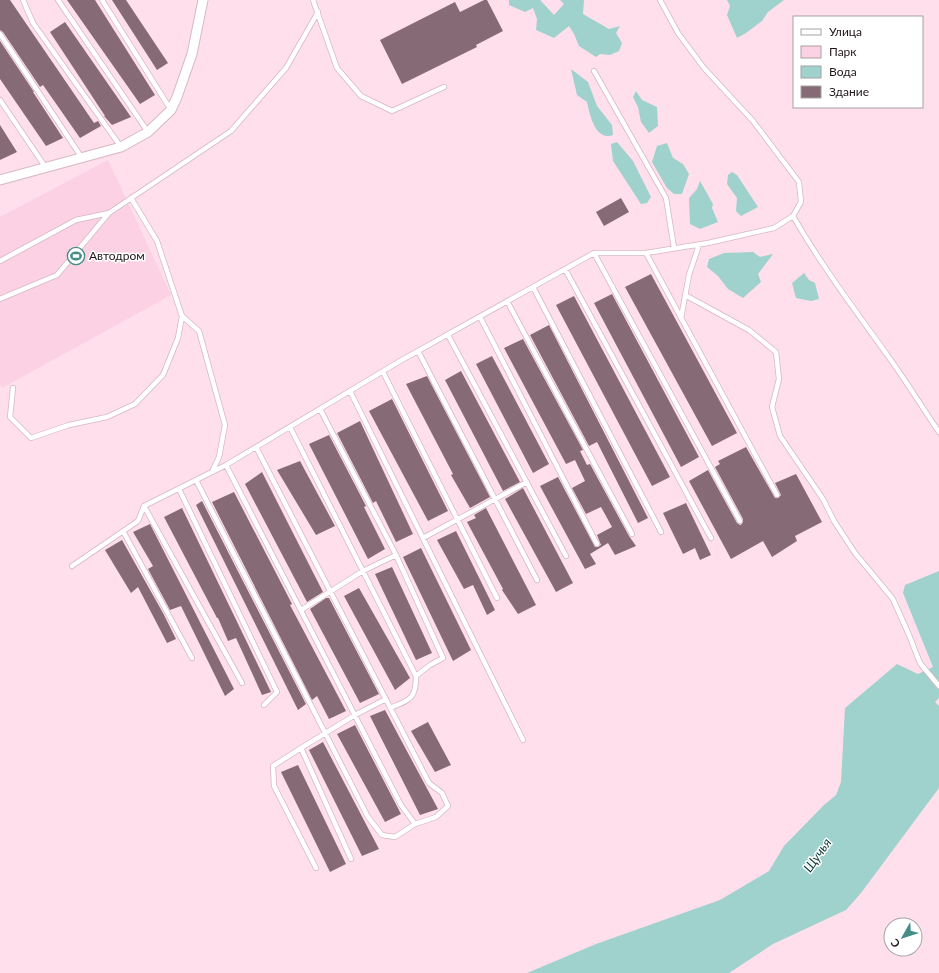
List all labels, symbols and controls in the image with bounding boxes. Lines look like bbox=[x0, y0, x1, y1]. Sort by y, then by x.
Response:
legend bbox=[793, 16, 923, 108]
text: Улица bbox=[829, 24, 862, 39]
text: Парк bbox=[829, 44, 857, 59]
text: Вода bbox=[829, 64, 857, 79]
text: Здание bbox=[829, 84, 869, 99]
sports icon: Автодром bbox=[66, 246, 86, 266]
place label: Автодром bbox=[89, 248, 145, 263]
water label: Щучья bbox=[800, 835, 834, 875]
north arrow bbox=[883, 917, 923, 957]
text: С bbox=[887, 936, 902, 951]

